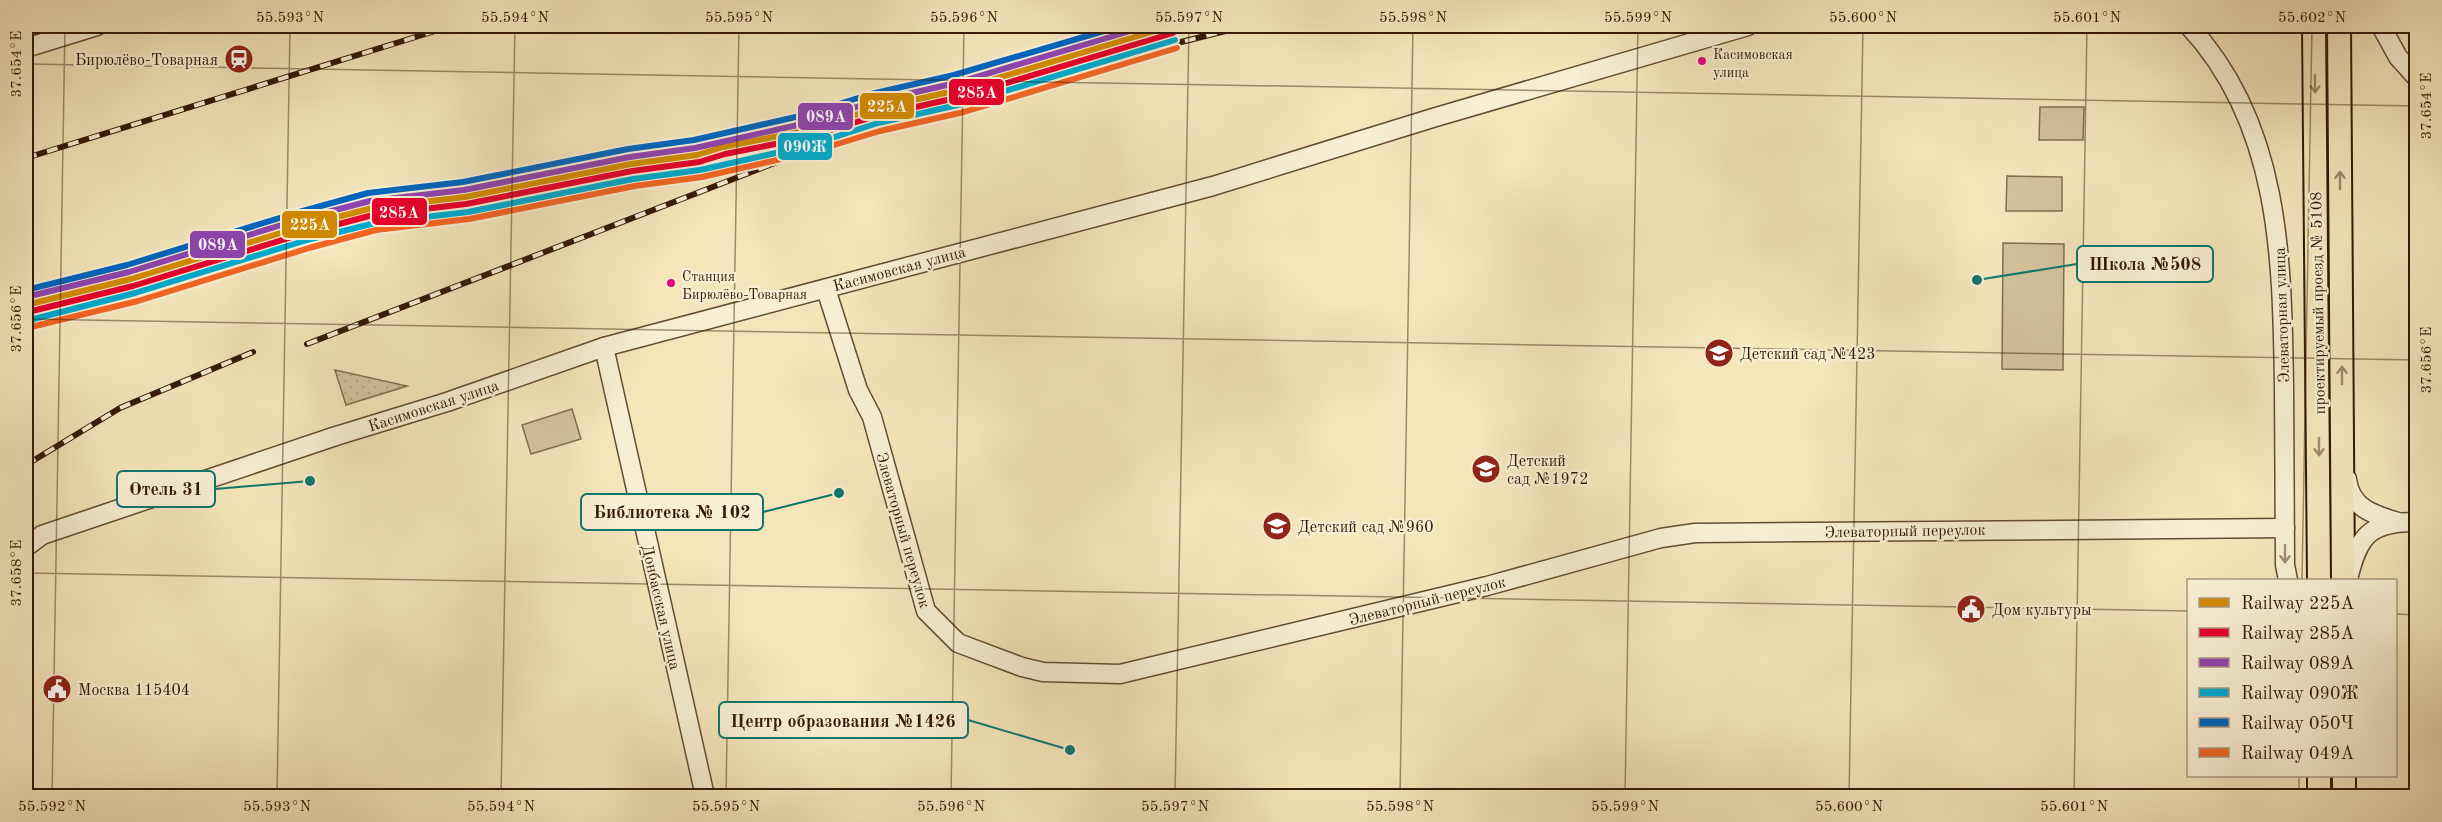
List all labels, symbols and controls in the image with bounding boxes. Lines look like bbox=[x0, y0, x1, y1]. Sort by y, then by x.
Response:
text: 55.593°N bbox=[256, 11, 324, 26]
text: 55.594°N bbox=[481, 11, 549, 26]
text: 55.595°N bbox=[705, 11, 773, 26]
text: 55.596°N bbox=[930, 11, 998, 26]
text: 55.597°N bbox=[1155, 11, 1223, 26]
text: 55.598°N bbox=[1379, 11, 1447, 26]
text: 55.599°N bbox=[1604, 11, 1672, 26]
text: 55.600°N bbox=[1829, 11, 1897, 26]
text: 55.601°N bbox=[2053, 11, 2121, 26]
text: 55.602°N bbox=[2278, 11, 2346, 26]
text: 37.654°E bbox=[10, 31, 25, 97]
station icon: Бирюлёво-Товарная bbox=[223, 43, 255, 75]
place label: Касимовская улица bbox=[1713, 48, 1793, 80]
place label: Бирюлёво-Товарная bbox=[75, 53, 218, 69]
marker: Касимовская улица bbox=[1696, 55, 1708, 67]
one-way arrow bbox=[2309, 73, 2320, 93]
text: 37.654°E bbox=[2420, 73, 2435, 139]
line badge: 285А bbox=[948, 78, 1005, 106]
text: 285А bbox=[957, 86, 997, 102]
line badge: 225А bbox=[859, 92, 915, 120]
text: 225А bbox=[867, 100, 907, 116]
line badge: 089А bbox=[797, 102, 854, 131]
text: 089А bbox=[806, 110, 846, 126]
line badge: 090Ж bbox=[777, 132, 833, 161]
text: 090Ж bbox=[783, 140, 827, 156]
one-way arrow bbox=[2334, 171, 2346, 191]
street label: проектируемый проезд № 5108 bbox=[2309, 191, 2329, 414]
line badge: 285А bbox=[371, 197, 428, 226]
text: 285А bbox=[379, 206, 419, 222]
line badge: 225А bbox=[281, 210, 338, 239]
text: 225А bbox=[290, 218, 330, 234]
line badge: 089А bbox=[189, 230, 246, 259]
text: 089А bbox=[198, 238, 238, 254]
street label: Касимовская улица bbox=[831, 245, 968, 295]
callout: Школа №508 bbox=[2077, 246, 2213, 282]
street label: Элеваторная улица bbox=[2273, 247, 2293, 383]
text: Школа №508 bbox=[2089, 256, 2201, 274]
place label: Станция Бирюлёво-Товарная bbox=[682, 270, 807, 302]
marker: Станция Бирюлёво-Товарная bbox=[665, 277, 677, 289]
text: 37.656°E bbox=[10, 286, 25, 352]
text: 37.656°E bbox=[2420, 327, 2435, 393]
school or university icon: Детский сад №423 bbox=[1703, 337, 1735, 369]
place label: Детский сад №423 bbox=[1740, 347, 1876, 363]
one-way arrow bbox=[2336, 366, 2348, 386]
street label: Касимовская улица bbox=[366, 378, 501, 436]
one-way arrow bbox=[2313, 436, 2325, 456]
street label: Элеваторный переулок bbox=[872, 451, 932, 610]
school or university icon: Детский сад №1972 bbox=[1470, 453, 1502, 485]
place label: Детский сад №1972 bbox=[1507, 454, 1588, 488]
callout: Отель 31 bbox=[117, 471, 215, 507]
text: Отель 31 bbox=[129, 481, 203, 499]
callout: Библиотека № 102 bbox=[581, 494, 763, 530]
text: Библиотека № 102 bbox=[593, 504, 751, 522]
school or university icon: Детский сад №960 bbox=[1261, 510, 1293, 542]
place label: Детский сад №960 bbox=[1298, 520, 1434, 536]
street label: Элеваторный переулок bbox=[1824, 523, 1986, 541]
text: 37.658°E bbox=[10, 540, 25, 606]
street label: Донбасская улица bbox=[638, 543, 682, 672]
one-way arrow bbox=[2279, 544, 2291, 564]
street label: Элеваторный переулок bbox=[1348, 575, 1507, 629]
legend bbox=[2187, 579, 2397, 777]
public building icon: Дом культуры bbox=[1955, 593, 1987, 625]
text: Railway 225А bbox=[2241, 595, 2354, 613]
place label: Дом культуры bbox=[1992, 603, 2092, 619]
text: Railway 285А bbox=[2241, 625, 2354, 643]
text: Railway 089А bbox=[2241, 655, 2354, 673]
public building icon: Москва 115404 bbox=[41, 673, 73, 705]
place label: Москва 115404 bbox=[78, 683, 190, 699]
text: Railway 090Ж bbox=[2241, 685, 2359, 703]
callout: Центр образования №1426 bbox=[719, 702, 968, 738]
text: Центр образования №1426 bbox=[730, 713, 956, 731]
text: Railway 050Ч bbox=[2241, 715, 2354, 733]
text: Railway 049А bbox=[2241, 745, 2354, 763]
text: 55.592°N bbox=[18, 800, 86, 815]
text: 55.593°N bbox=[243, 800, 311, 815]
text: 55.594°N bbox=[467, 800, 535, 815]
text: 55.595°N bbox=[692, 800, 760, 815]
text: 55.596°N bbox=[917, 800, 985, 815]
text: 55.597°N bbox=[1141, 800, 1209, 815]
text: 55.598°N bbox=[1366, 800, 1434, 815]
text: 55.599°N bbox=[1591, 800, 1659, 815]
text: 55.600°N bbox=[1815, 800, 1883, 815]
text: 55.601°N bbox=[2040, 800, 2108, 815]

